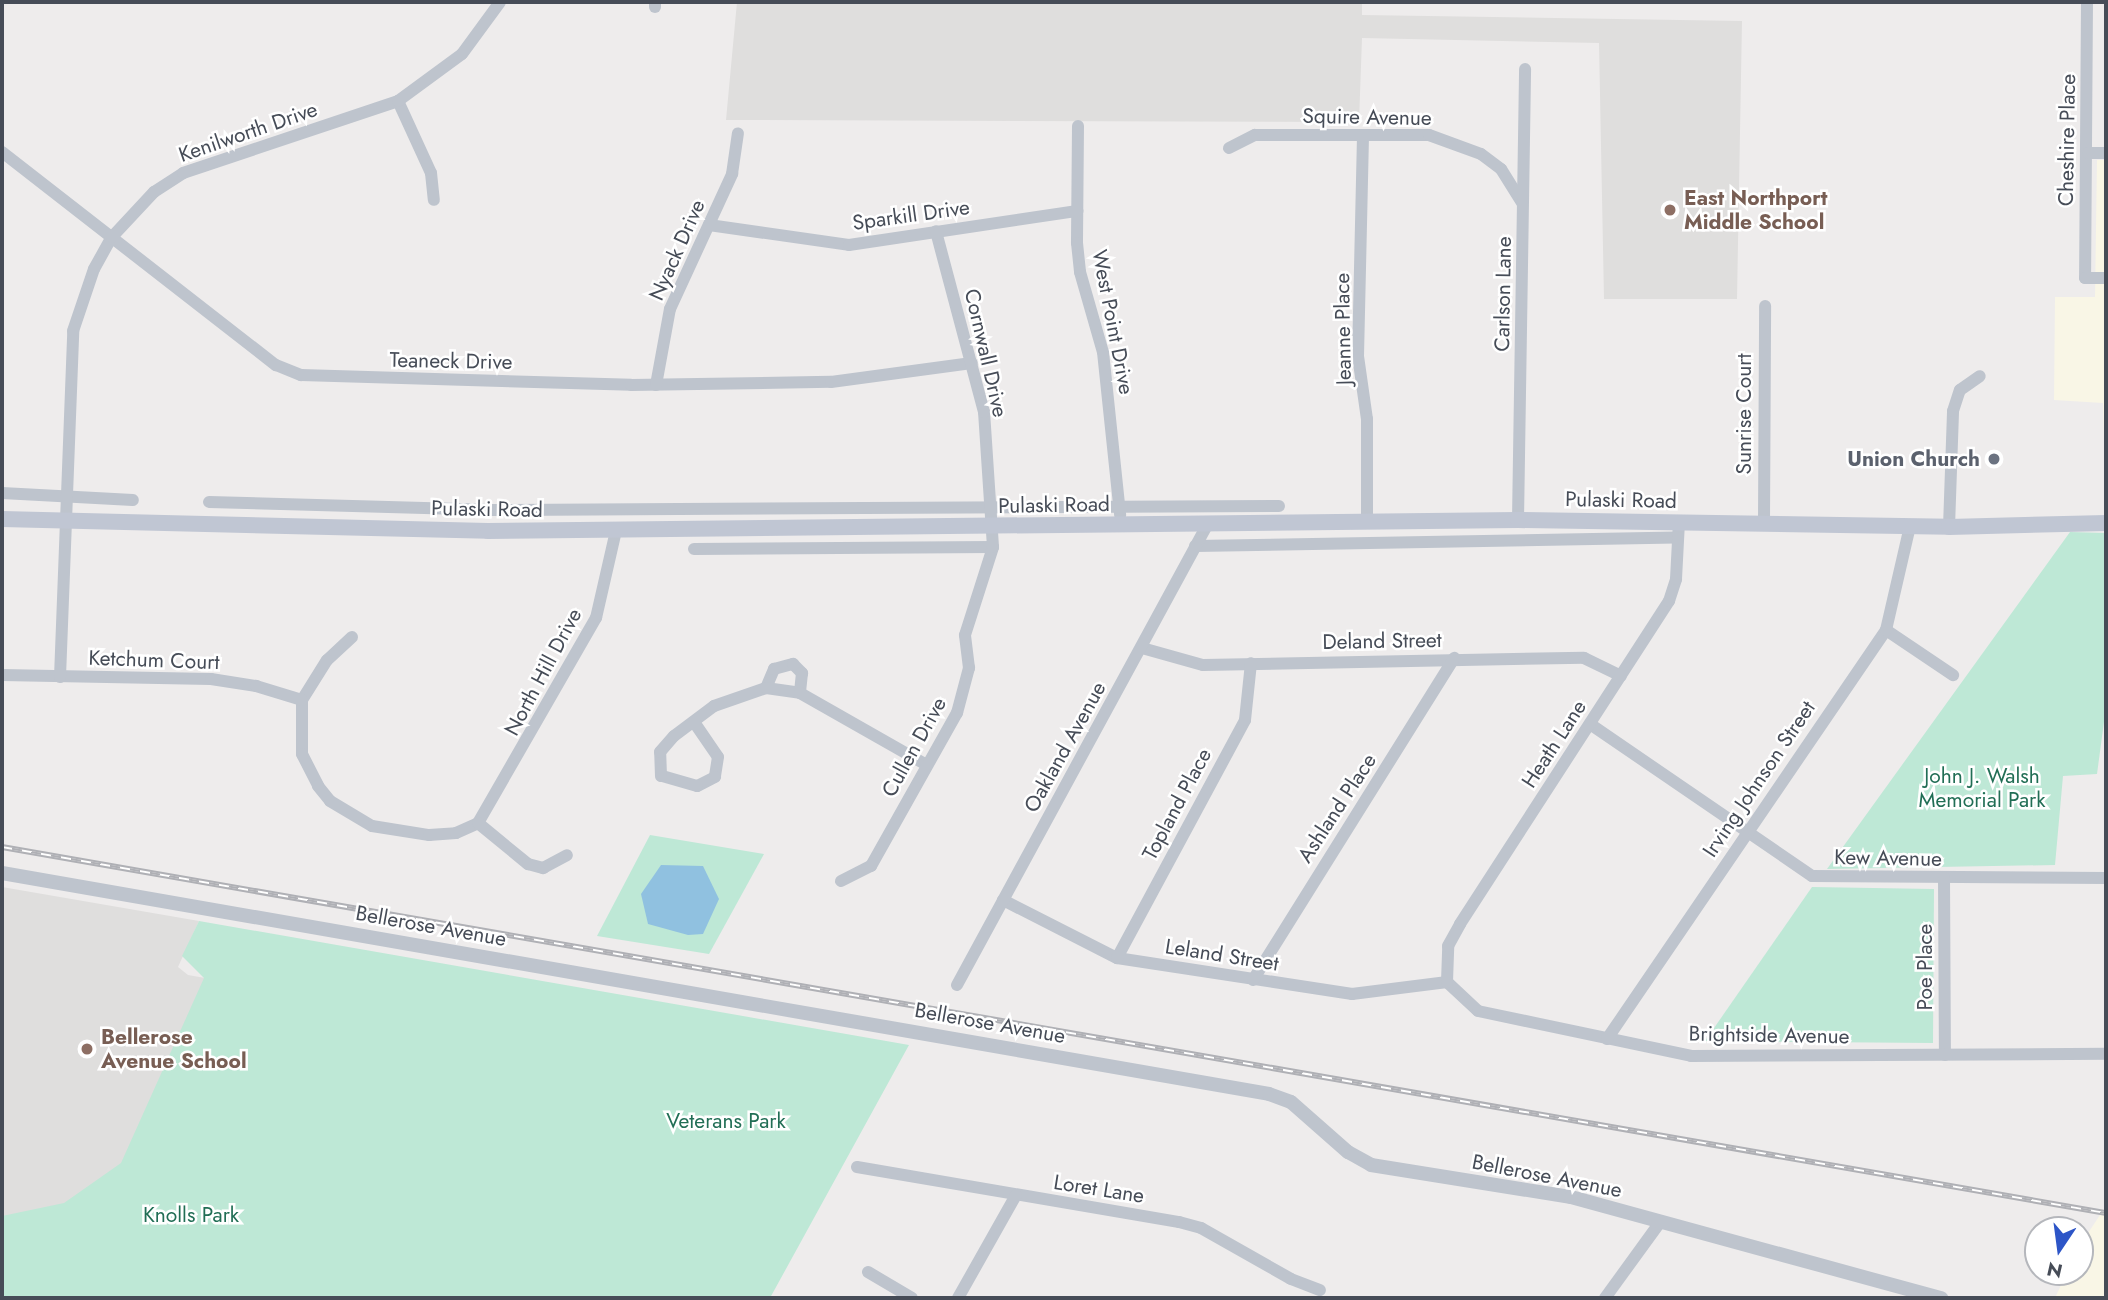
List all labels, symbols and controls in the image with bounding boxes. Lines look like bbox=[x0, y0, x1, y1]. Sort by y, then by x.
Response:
street label: Cheshire Place bbox=[2053, 74, 2081, 206]
street label: Kenilworth Drive bbox=[175, 96, 321, 168]
street label: Squire Avenue bbox=[1302, 103, 1432, 131]
place label: East Northport Middle School bbox=[1684, 185, 1828, 235]
street label: Sparkill Drive bbox=[851, 194, 971, 236]
street label: Nyack Drive bbox=[644, 196, 710, 304]
marker: East Northport Middle School bbox=[1662, 202, 1678, 218]
street label: Carlson Lane bbox=[1489, 236, 1517, 352]
street label: West Point Drive bbox=[1087, 248, 1139, 396]
street label: Jeanne Place bbox=[1329, 273, 1357, 385]
street label: Cornwall Drive bbox=[959, 286, 1013, 420]
street label: Teaneck Drive bbox=[389, 347, 513, 375]
street label: Sunrise Court bbox=[1731, 354, 1757, 474]
place label: Union Church bbox=[1847, 446, 1980, 472]
marker: Union Church bbox=[1986, 451, 2002, 467]
street label: Pulaski Road bbox=[1565, 486, 1677, 514]
street label: Pulaski Road bbox=[998, 491, 1110, 519]
street label: Pulaski Road bbox=[431, 495, 543, 523]
street label: North Hill Drive bbox=[499, 604, 587, 740]
street label: Deland Street bbox=[1322, 627, 1442, 655]
street label: Ketchum Court bbox=[88, 645, 220, 675]
street label: Oakland Avenue bbox=[1019, 677, 1111, 817]
street label: Cullen Drive bbox=[876, 693, 952, 801]
street label: Heath Lane bbox=[1516, 695, 1592, 793]
street label: Irving Johnson Street bbox=[1697, 696, 1821, 862]
street label: Topland Place bbox=[1137, 744, 1217, 864]
street label: Ashland Place bbox=[1292, 749, 1382, 867]
park label: John J. Walsh Memorial Park bbox=[1919, 763, 2045, 813]
street label: Kew Avenue bbox=[1834, 844, 1942, 872]
street label: Bellerose Avenue bbox=[354, 900, 508, 952]
street label: Poe Place bbox=[1912, 924, 1938, 1010]
street label: Leland Street bbox=[1163, 934, 1281, 976]
street label: Bellerose Avenue bbox=[913, 997, 1067, 1049]
street label: Brightside Avenue bbox=[1688, 1021, 1850, 1049]
place label: Bellerose Avenue School bbox=[101, 1024, 247, 1074]
marker: Bellerose Avenue School bbox=[79, 1041, 95, 1057]
park label: Veterans Park bbox=[666, 1108, 786, 1134]
street label: Bellerose Avenue bbox=[1470, 1149, 1624, 1203]
street label: Loret Lane bbox=[1052, 1169, 1146, 1209]
park label: Knolls Park bbox=[143, 1202, 239, 1228]
north arrow bbox=[2024, 1216, 2094, 1286]
text: N bbox=[2044, 1255, 2065, 1285]

